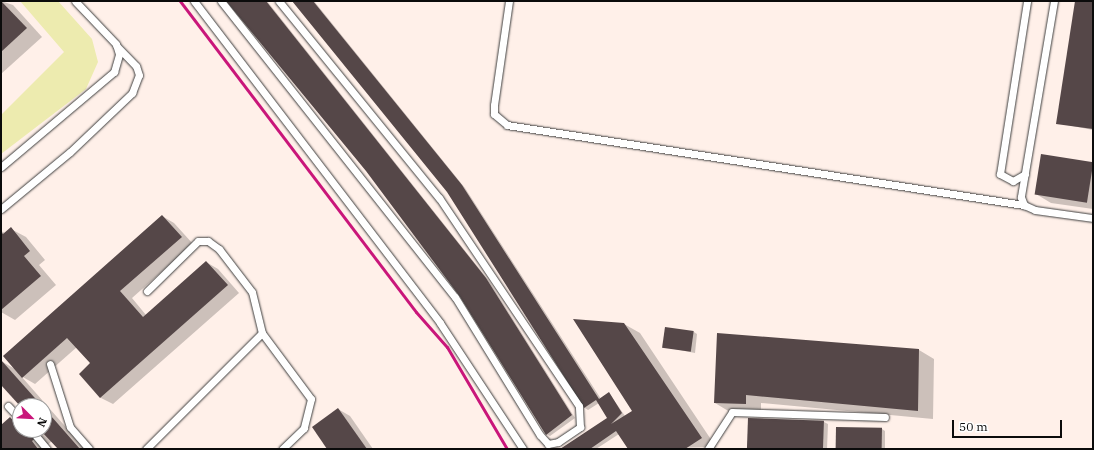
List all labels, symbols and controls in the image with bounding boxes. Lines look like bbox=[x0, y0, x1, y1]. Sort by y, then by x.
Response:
north arrow bbox=[12, 398, 52, 438]
scale bar bbox=[954, 412, 1064, 438]
text: N bbox=[34, 416, 50, 429]
text: 50 m bbox=[959, 419, 988, 434]

